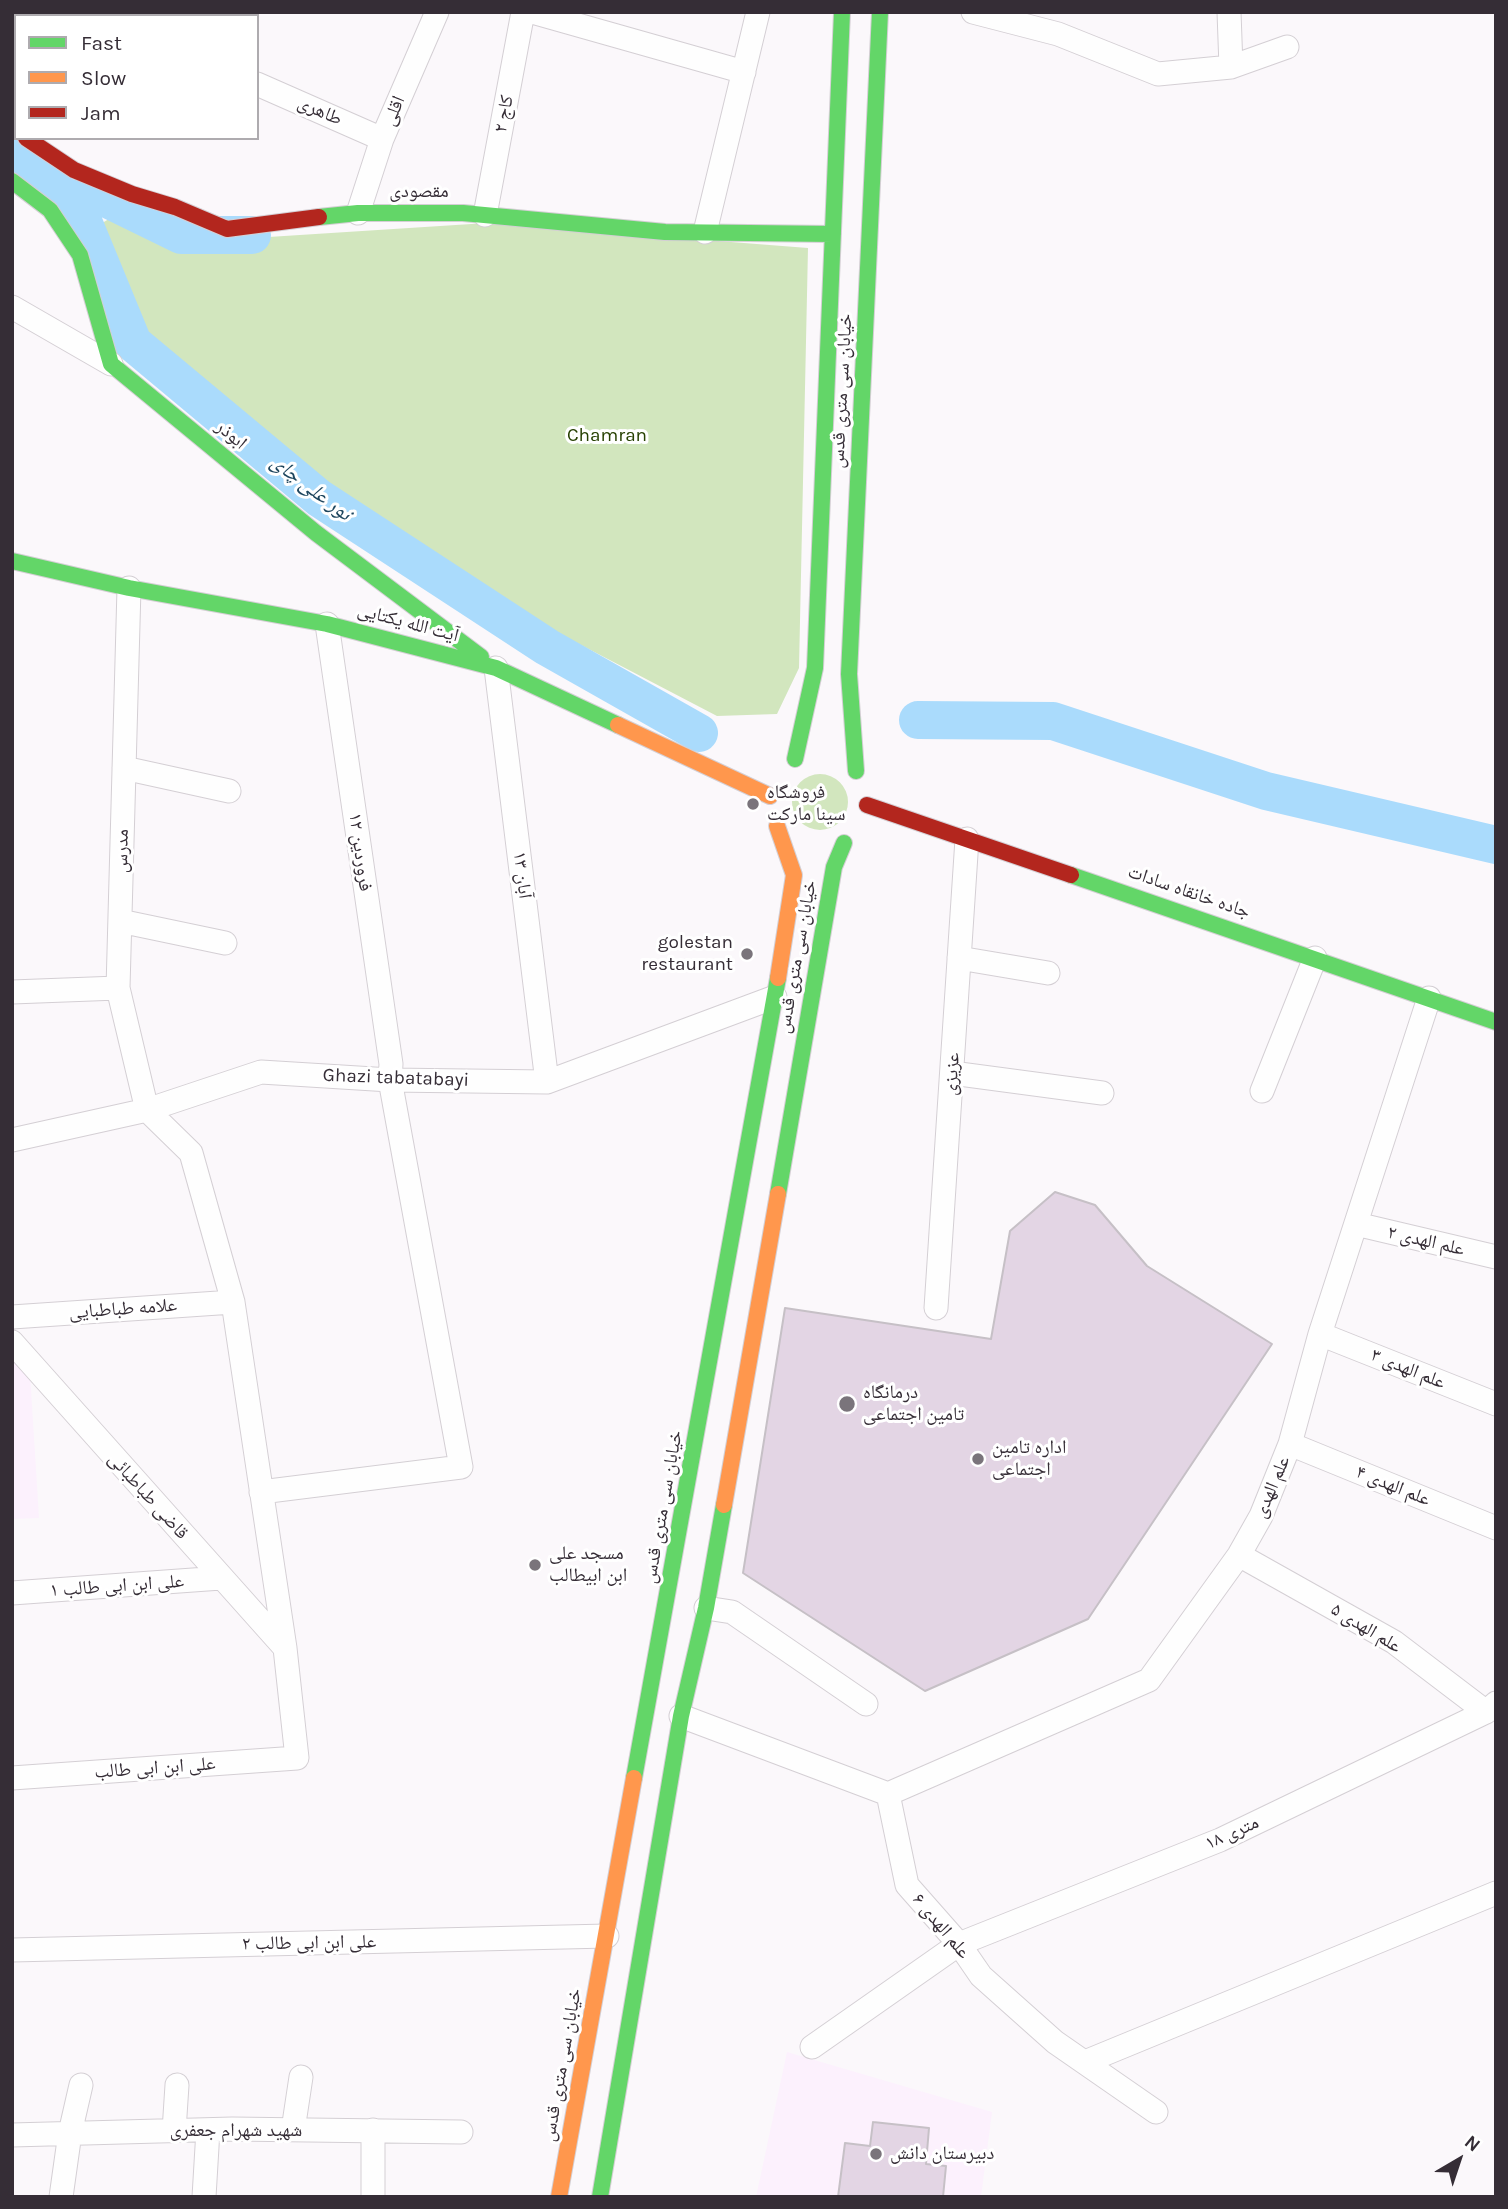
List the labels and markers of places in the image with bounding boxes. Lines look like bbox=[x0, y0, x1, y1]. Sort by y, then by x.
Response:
place label: فروشگاه سینا مارکت bbox=[767, 782, 845, 826]
marker: فروشگاه سینا مارکت bbox=[745, 796, 761, 812]
place label: golestan restaurant bbox=[641, 932, 733, 976]
marker: golestan restaurant bbox=[739, 946, 755, 962]
place label: درمانگاه تامین اجتماعی bbox=[863, 1382, 964, 1426]
marker: درمانگاه تامین اجتماعی bbox=[837, 1394, 857, 1414]
place label: اداره تامین اجتماعی bbox=[992, 1437, 1066, 1481]
marker: اداره تامین اجتماعی bbox=[970, 1451, 986, 1467]
place label: مسجد علی ابن ابیطالب bbox=[549, 1543, 627, 1587]
marker: مسجد علی ابن ابیطالب bbox=[527, 1557, 543, 1573]
place label: دبیرستان دانش bbox=[890, 2143, 994, 2165]
marker: دبیرستان دانش bbox=[868, 2146, 884, 2162]

